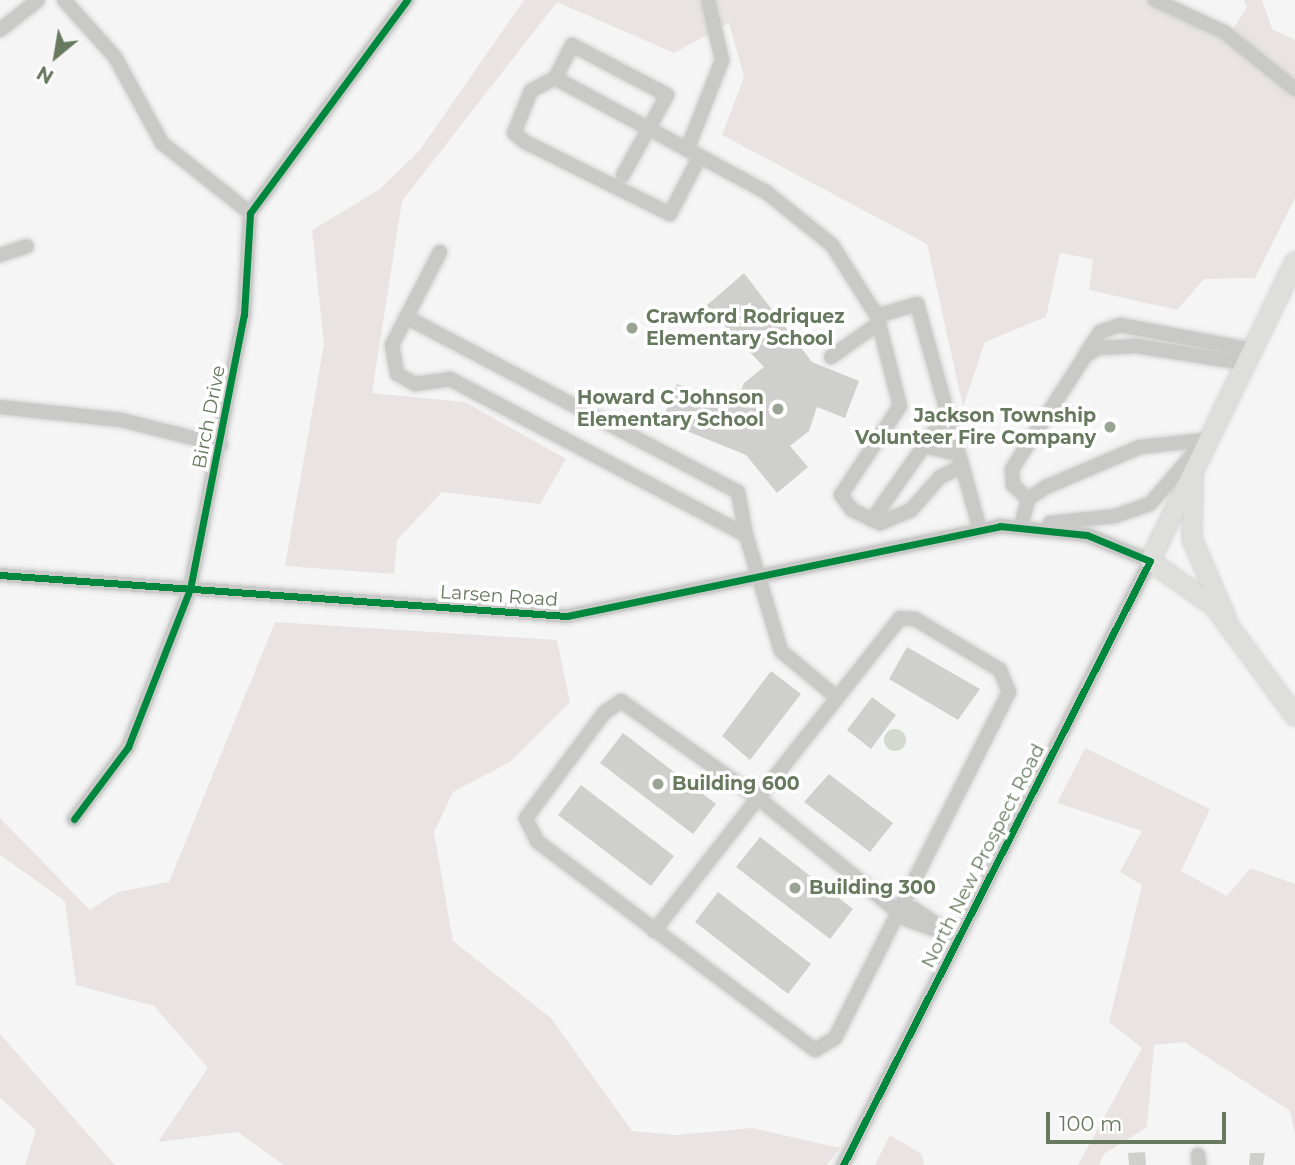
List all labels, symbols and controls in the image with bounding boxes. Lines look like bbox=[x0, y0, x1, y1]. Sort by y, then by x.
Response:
north arrow bbox=[21, 21, 91, 91]
text: N bbox=[33, 61, 58, 88]
place label: Crawford Rodriquez Elementary School bbox=[646, 306, 845, 350]
marker: Crawford Rodriquez Elementary School bbox=[624, 320, 640, 336]
street label: Birch Drive bbox=[188, 363, 230, 471]
place label: Howard C Johnson Elementary School bbox=[577, 387, 764, 431]
marker: Howard C Johnson Elementary School bbox=[770, 401, 786, 417]
place label: Jackson Township Volunteer Fire Company bbox=[855, 405, 1096, 449]
marker: Jackson Township Volunteer Fire Company bbox=[1102, 419, 1118, 435]
street label: Larsen Road bbox=[439, 581, 559, 611]
street label: North New Prospect Road bbox=[916, 740, 1050, 972]
place label: Building 600 bbox=[672, 773, 800, 795]
marker: Building 600 bbox=[650, 776, 666, 792]
place label: Building 300 bbox=[809, 877, 936, 899]
marker: Building 300 bbox=[787, 880, 803, 896]
scale bar bbox=[1050, 1098, 1230, 1142]
text: 100 m bbox=[1059, 1111, 1122, 1136]

